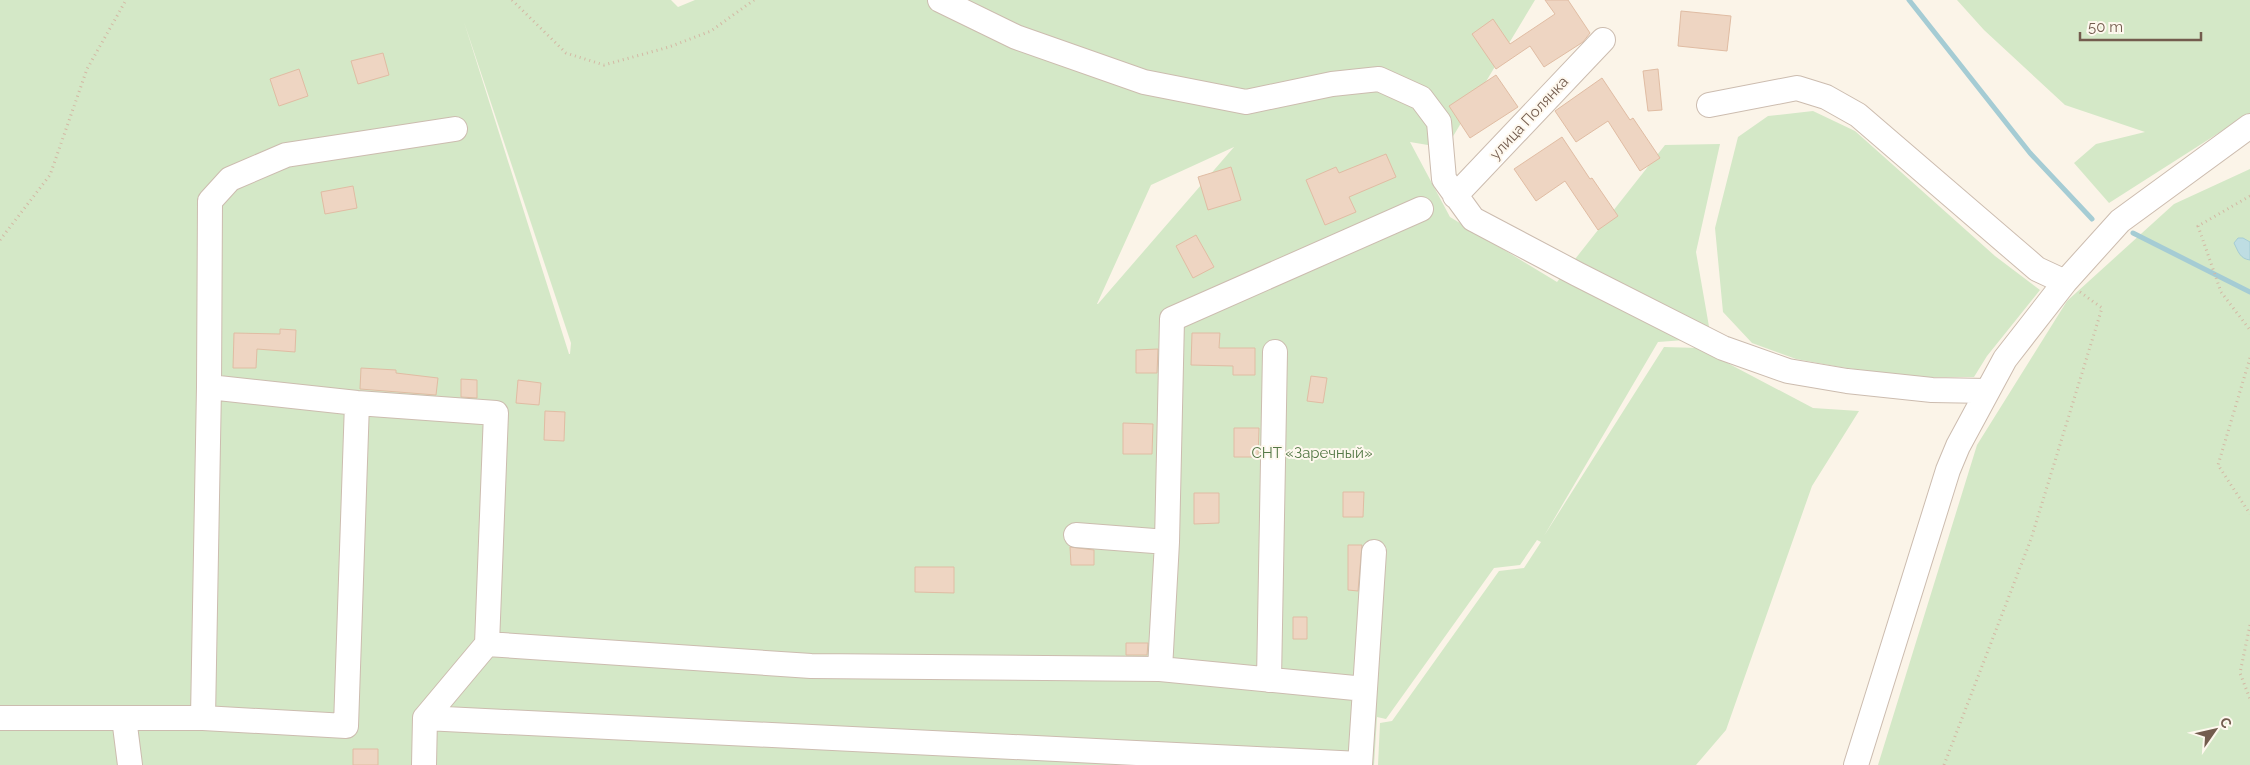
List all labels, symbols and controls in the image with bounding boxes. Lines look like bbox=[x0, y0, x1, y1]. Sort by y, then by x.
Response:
scale bar bbox=[2080, 10, 2201, 42]
text: 50 m bbox=[2088, 18, 2123, 36]
street label: улица Полянка bbox=[1486, 73, 1572, 163]
park label: СНТ «Заречный» bbox=[1251, 444, 1373, 462]
north arrow bbox=[2190, 705, 2240, 755]
text: С bbox=[2216, 714, 2235, 732]

